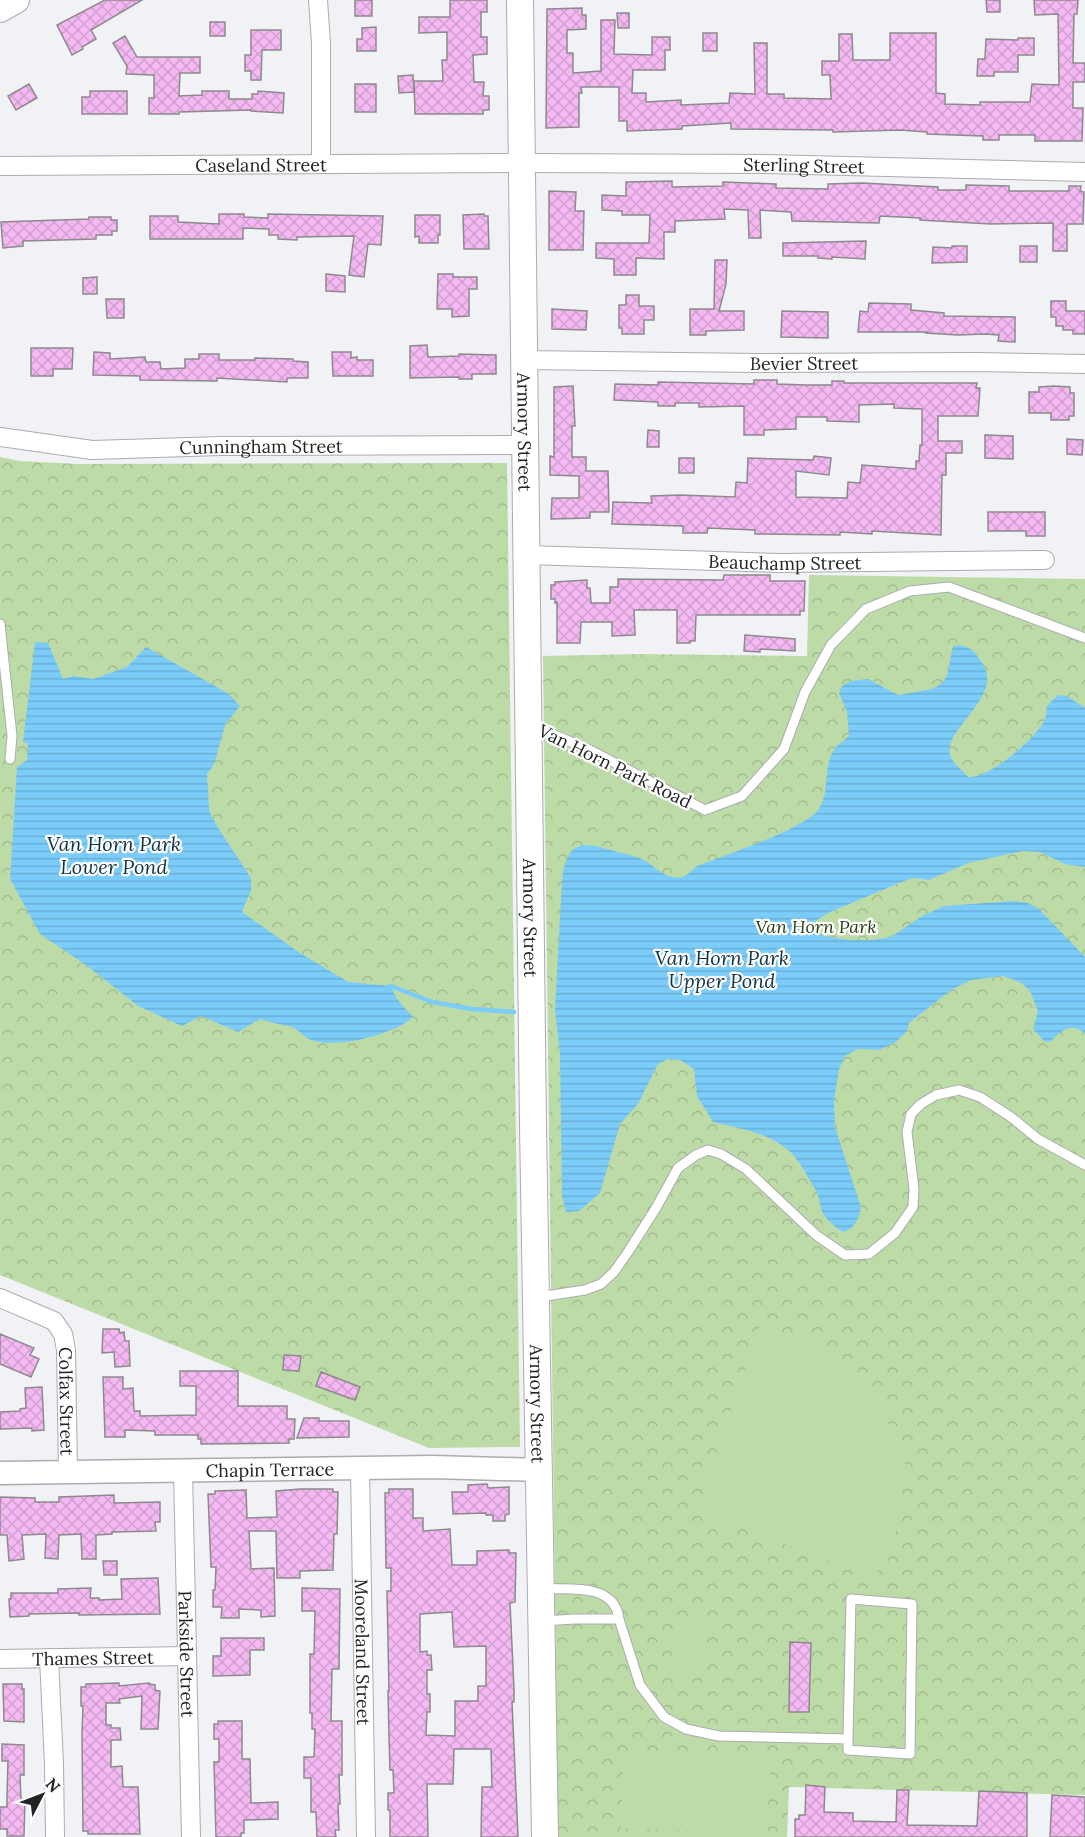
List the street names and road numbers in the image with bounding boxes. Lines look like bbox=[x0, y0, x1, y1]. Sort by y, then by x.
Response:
street label: Sterling Street bbox=[743, 152, 865, 178]
street label: Caseland Street bbox=[195, 153, 327, 176]
street label: Bevier Street bbox=[750, 351, 858, 375]
street label: Armory Street bbox=[513, 371, 537, 492]
street label: Cunningham Street bbox=[179, 434, 343, 459]
street label: Beauchamp Street bbox=[708, 549, 862, 575]
street label: Van Horn Park Road bbox=[534, 718, 696, 813]
street label: Armory Street bbox=[518, 857, 543, 978]
street label: Armory Street bbox=[525, 1343, 550, 1464]
street label: Colfax Street bbox=[54, 1347, 79, 1456]
street label: Chapin Terrace bbox=[206, 1457, 335, 1482]
street label: Mooreland Street bbox=[350, 1578, 376, 1725]
street label: Parkside Street bbox=[174, 1590, 200, 1718]
street label: Thames Street bbox=[32, 1645, 154, 1670]

